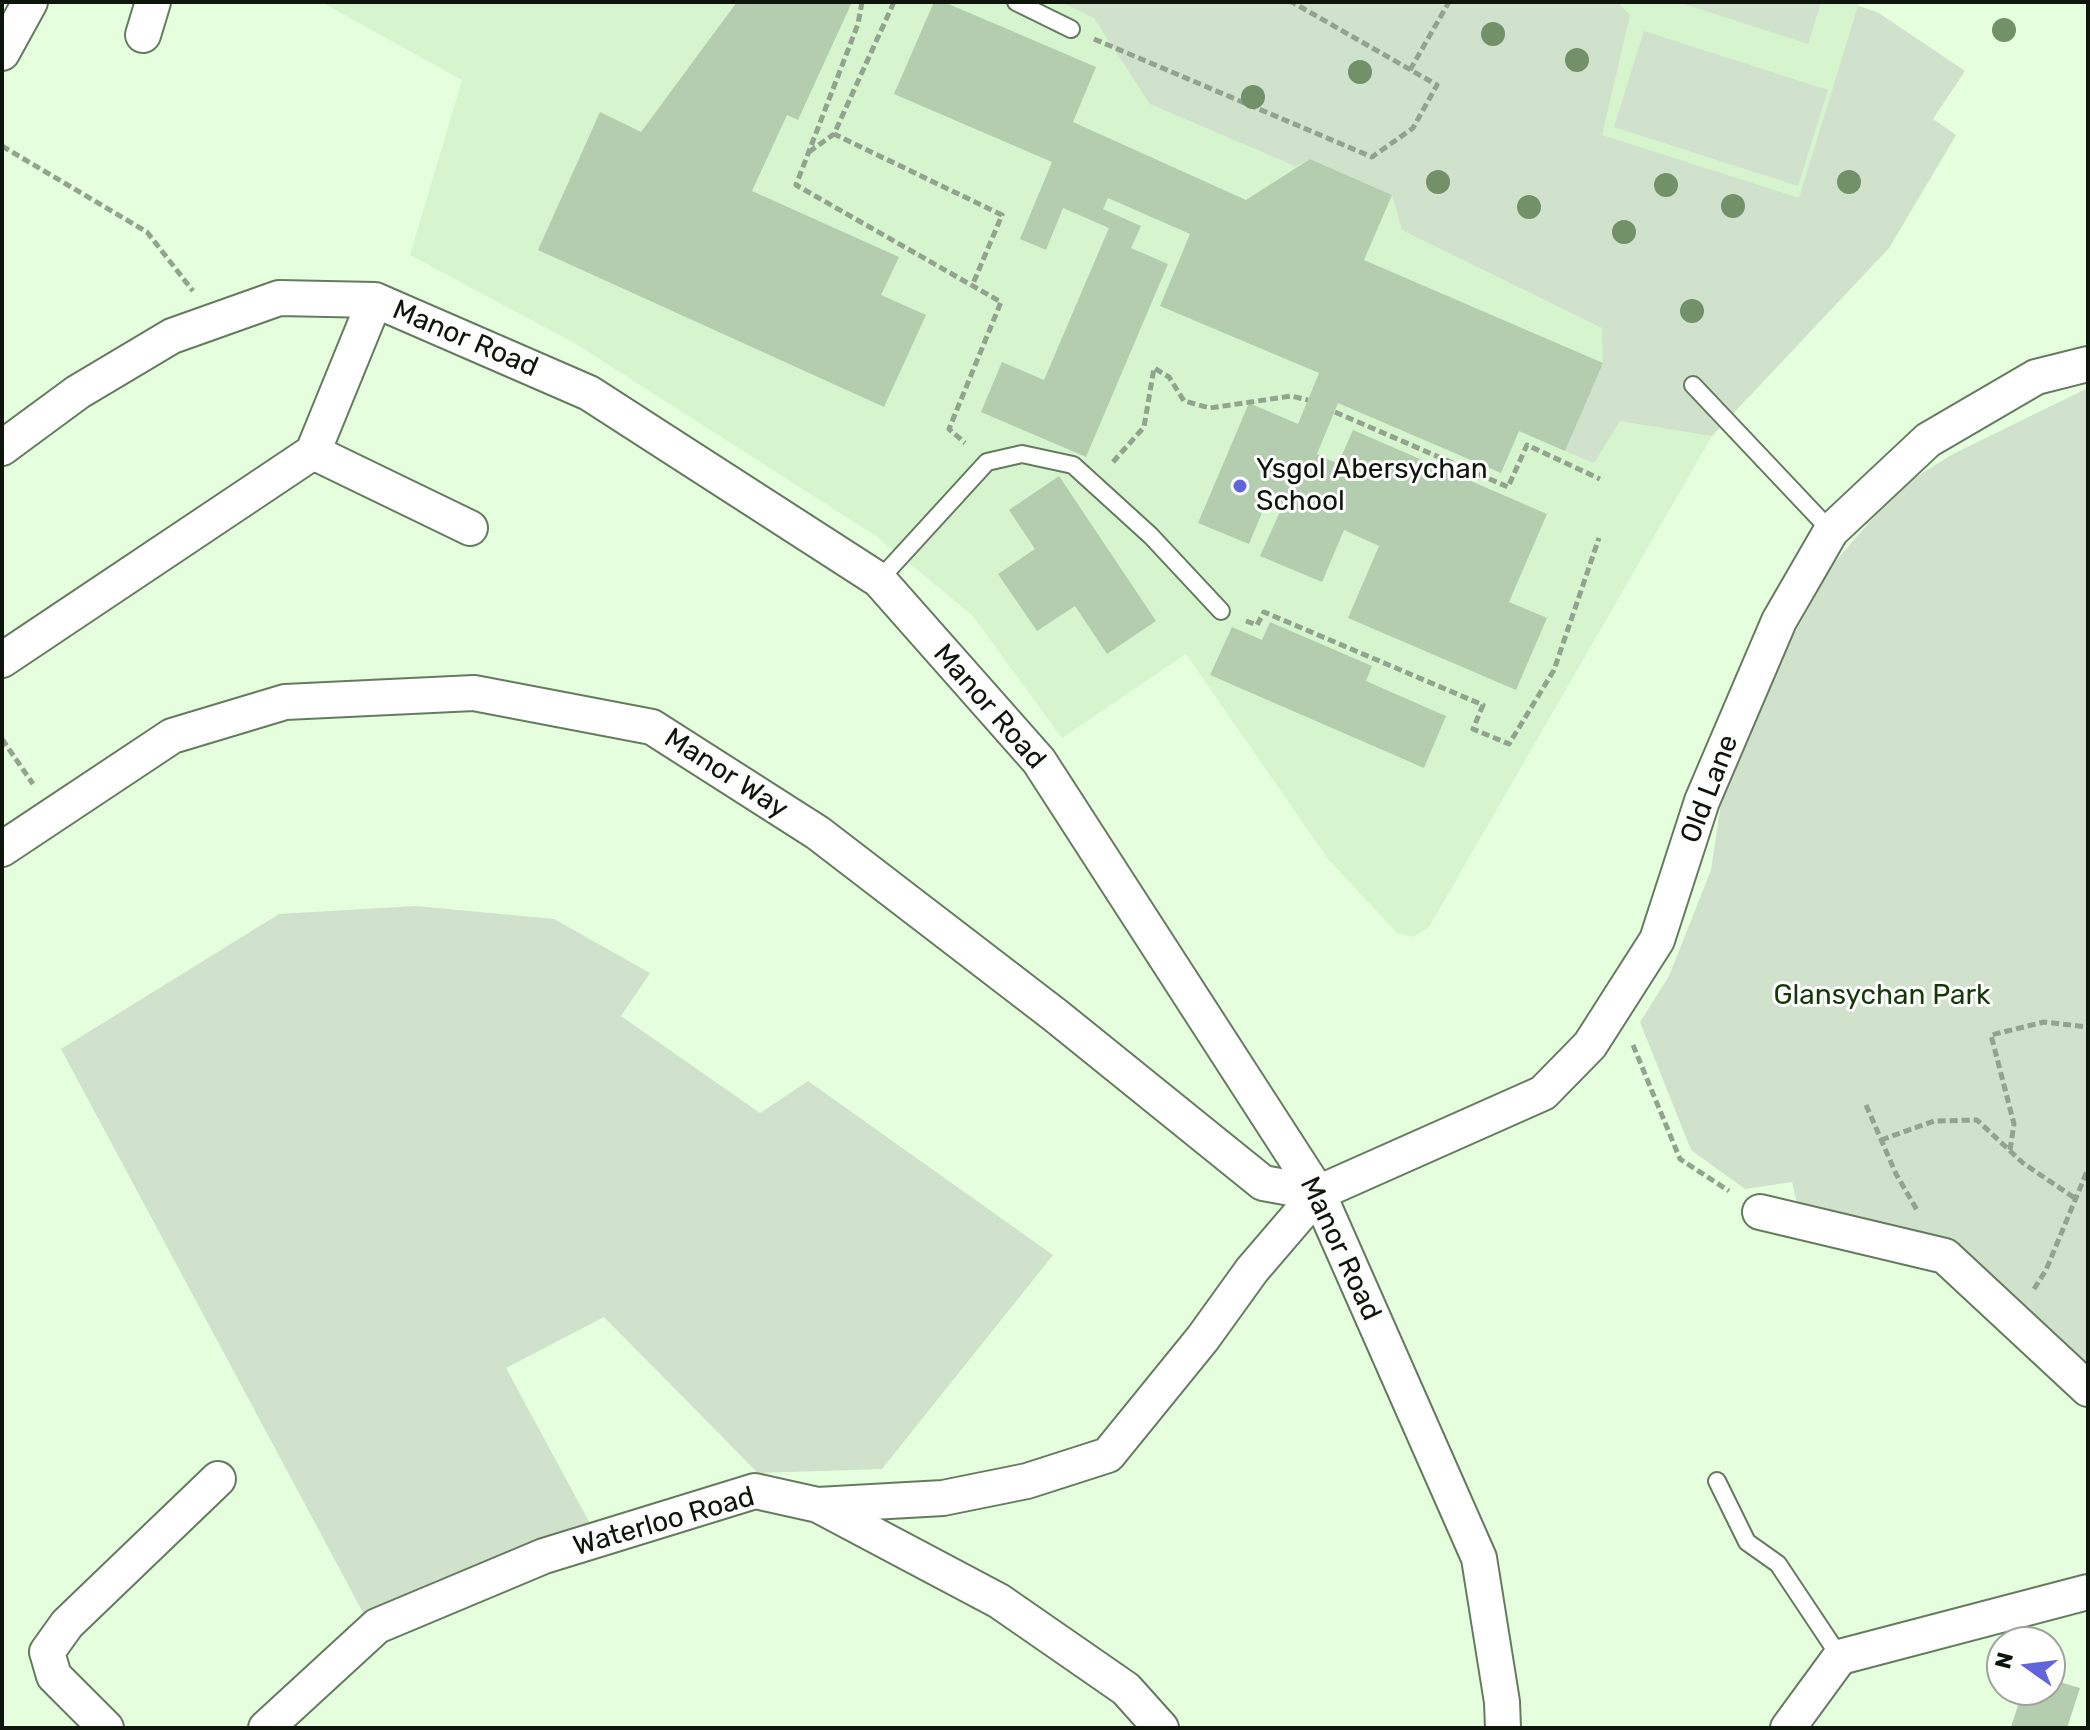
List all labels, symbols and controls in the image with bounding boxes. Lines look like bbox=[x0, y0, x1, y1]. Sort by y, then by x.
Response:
street label: Manor Road bbox=[387, 293, 543, 385]
place label: Ysgol Abersychan School bbox=[1256, 453, 1488, 519]
marker: Ysgol Abersychan School bbox=[1231, 477, 1249, 495]
street label: Manor Road bbox=[926, 638, 1052, 776]
street label: Manor Way bbox=[658, 722, 794, 826]
street label: Old Lane bbox=[1674, 730, 1746, 848]
park label: Glansychan Park bbox=[1773, 979, 1991, 1013]
street label: Manor Road bbox=[1292, 1172, 1388, 1326]
street label: Waterloo Road bbox=[570, 1480, 758, 1564]
north arrow bbox=[1986, 1626, 2066, 1706]
text: N bbox=[1989, 1650, 2019, 1672]

